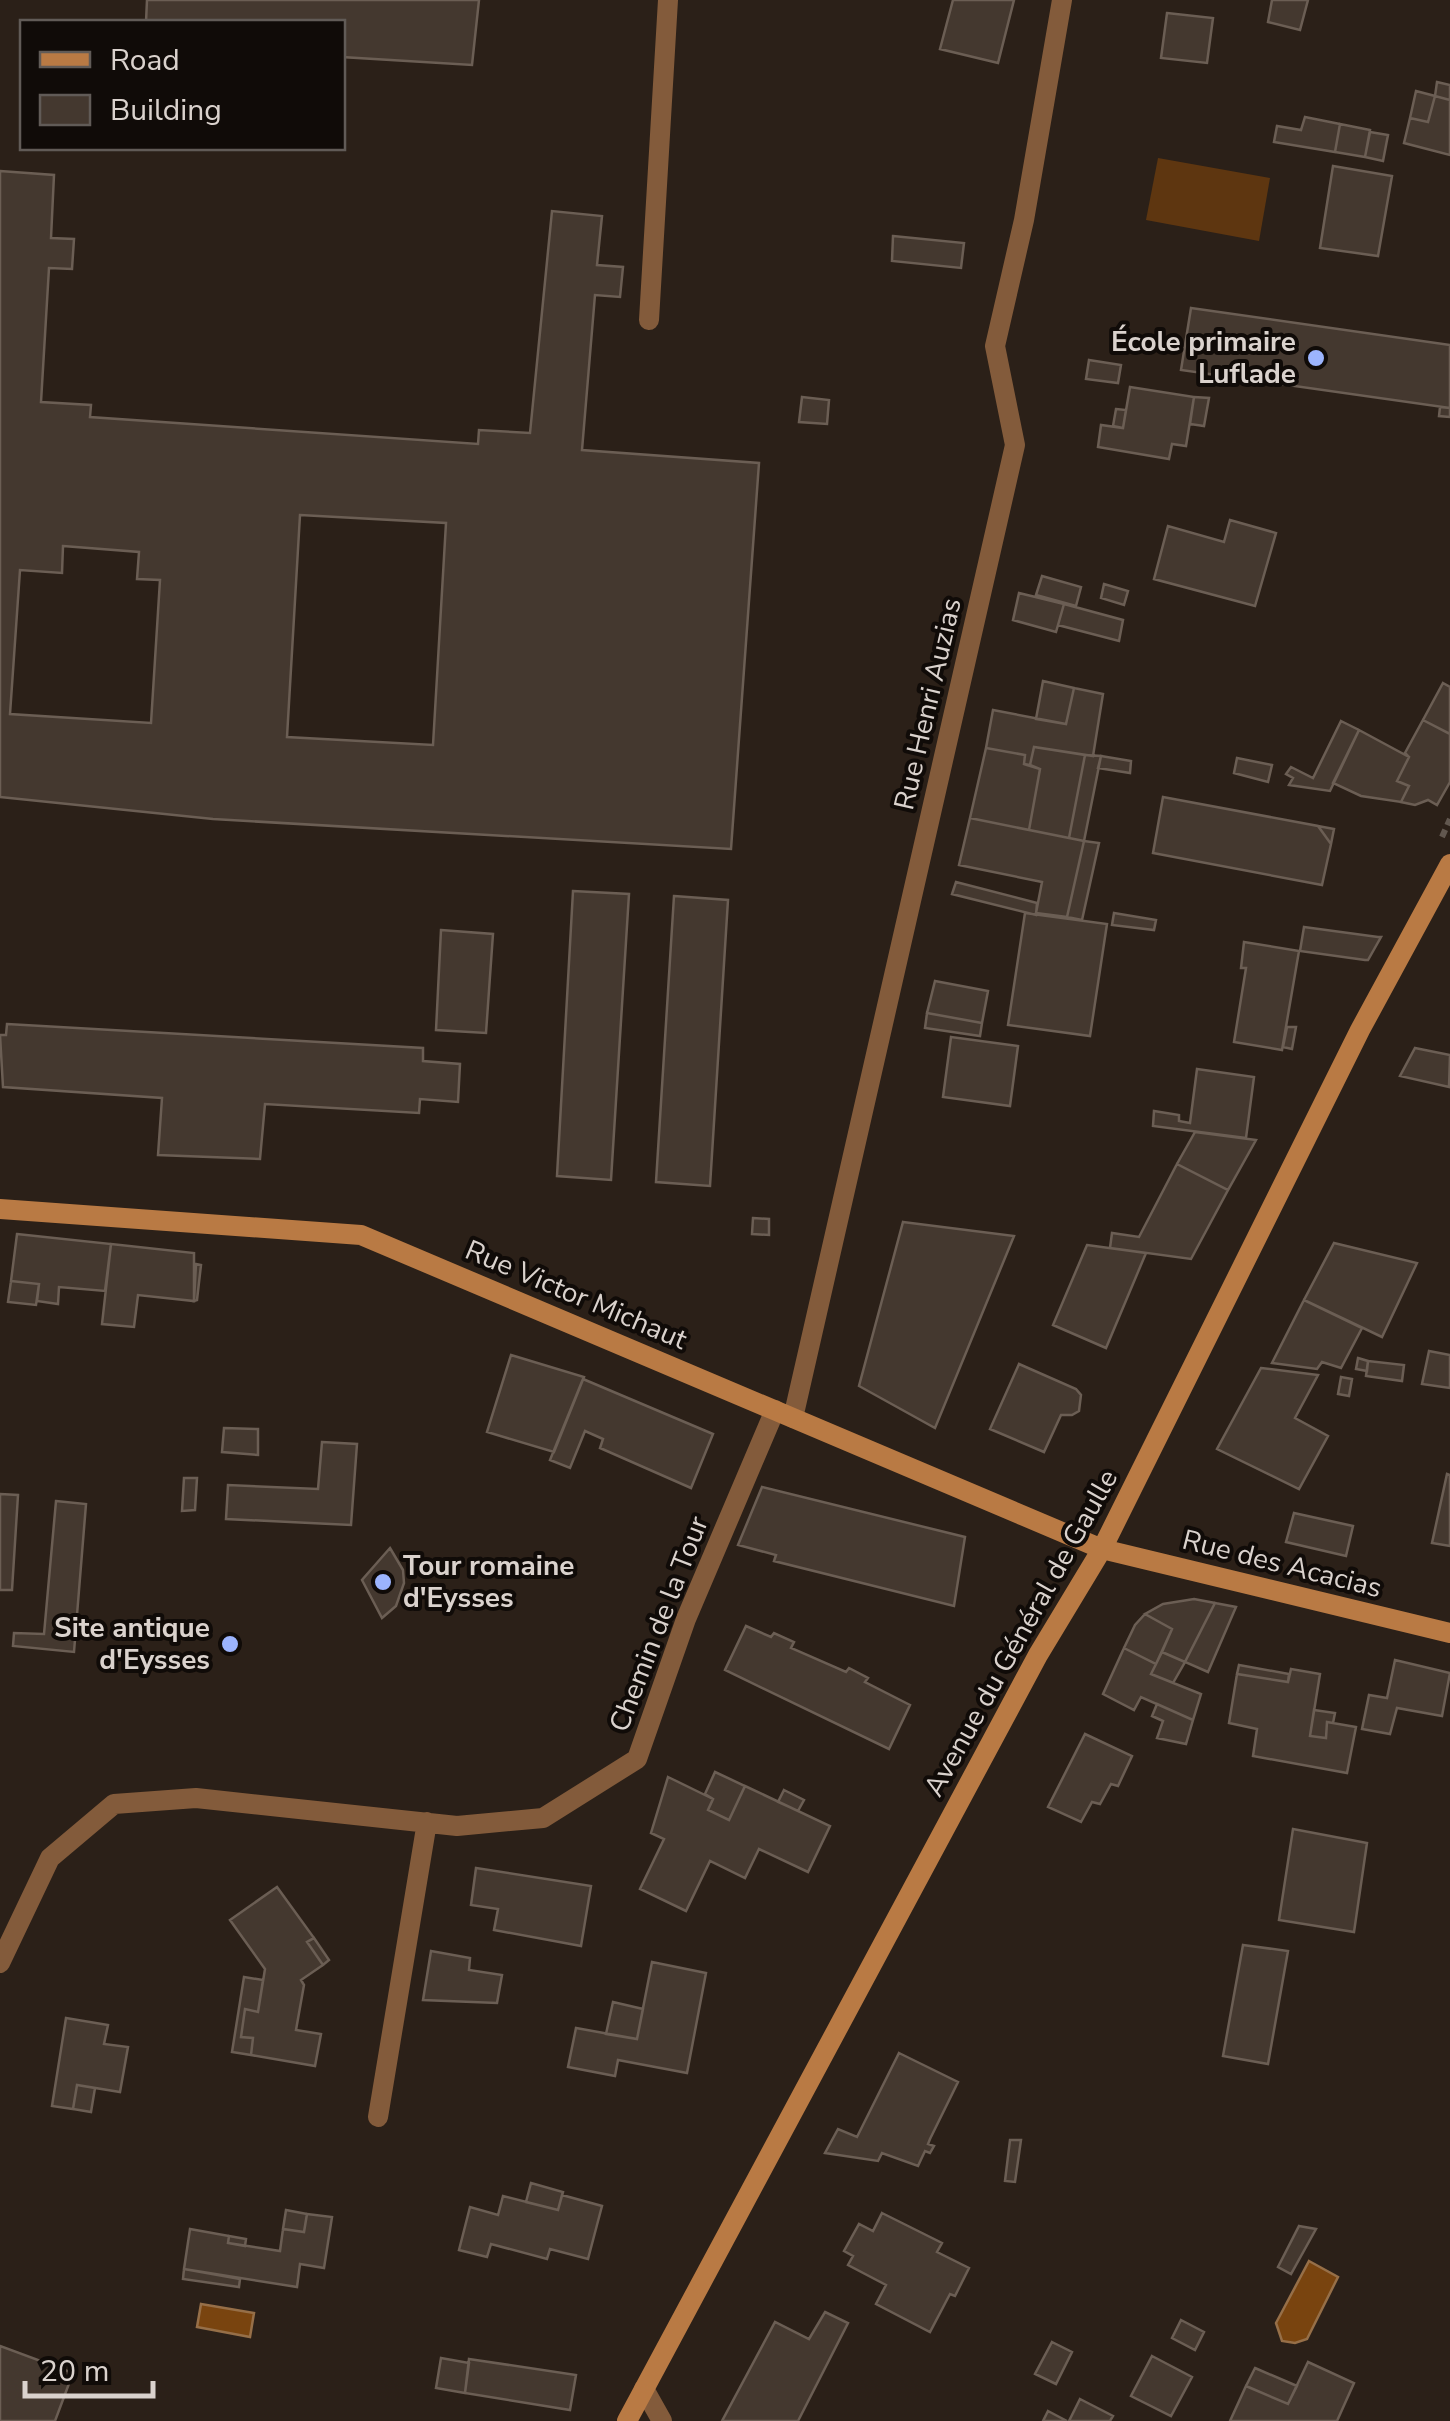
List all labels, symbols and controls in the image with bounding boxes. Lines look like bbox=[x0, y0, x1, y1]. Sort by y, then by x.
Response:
legend bbox=[20, 20, 345, 150]
text: Road bbox=[110, 40, 180, 81]
text: Building bbox=[110, 90, 222, 131]
place label: École primaire Luflade bbox=[1111, 323, 1296, 393]
marker: École primaire Luflade bbox=[1305, 347, 1327, 369]
street label: Rue Henri Auzias bbox=[885, 594, 971, 814]
street label: Rue Victor Michaut bbox=[459, 1231, 693, 1359]
street label: Avenue du Général de Gaulle bbox=[915, 1463, 1127, 1803]
street label: Chemin de la Tour bbox=[600, 1511, 718, 1737]
street label: Rue des Acacias bbox=[1178, 1521, 1386, 1607]
place label: Tour romaine d'Eysses bbox=[403, 1547, 575, 1617]
marker: Tour romaine d'Eysses bbox=[372, 1571, 394, 1593]
place label: Site antique d'Eysses bbox=[54, 1609, 210, 1679]
marker: Site antique d'Eysses bbox=[219, 1633, 241, 1655]
scale bar bbox=[25, 2336, 152, 2398]
text: 20 m bbox=[40, 2351, 109, 2392]

